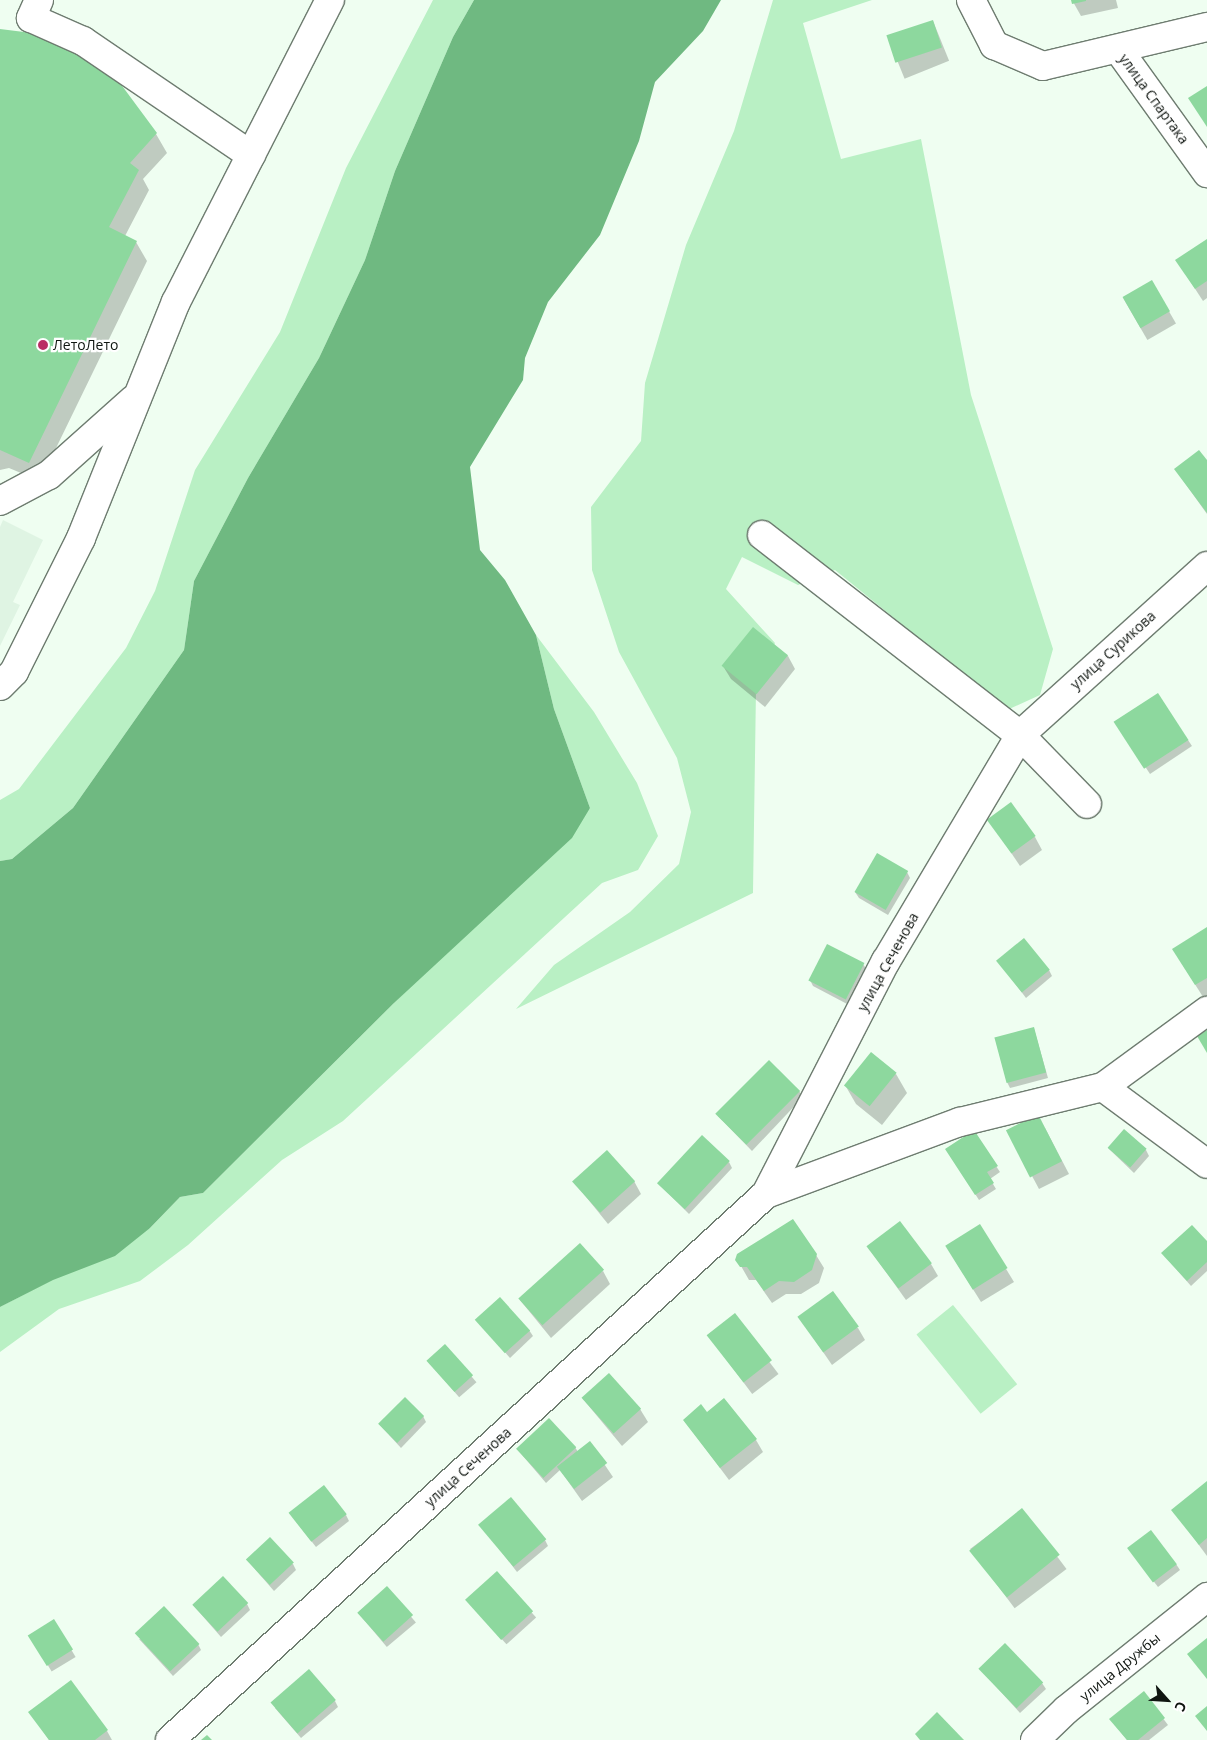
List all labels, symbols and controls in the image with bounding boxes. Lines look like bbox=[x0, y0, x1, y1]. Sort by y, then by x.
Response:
street label: улица Спартака bbox=[1116, 51, 1192, 147]
place label: ЛетоЛето bbox=[53, 337, 118, 353]
marker: ЛетоЛето bbox=[37, 339, 49, 351]
street label: улица Сурикова bbox=[1067, 607, 1159, 693]
street label: улица Сеченова bbox=[854, 910, 922, 1014]
street label: улица Сеченова bbox=[421, 1424, 515, 1510]
street label: улица Дружбы bbox=[1076, 1629, 1164, 1705]
north arrow bbox=[1142, 1675, 1192, 1725]
text: С bbox=[1170, 1699, 1191, 1715]

